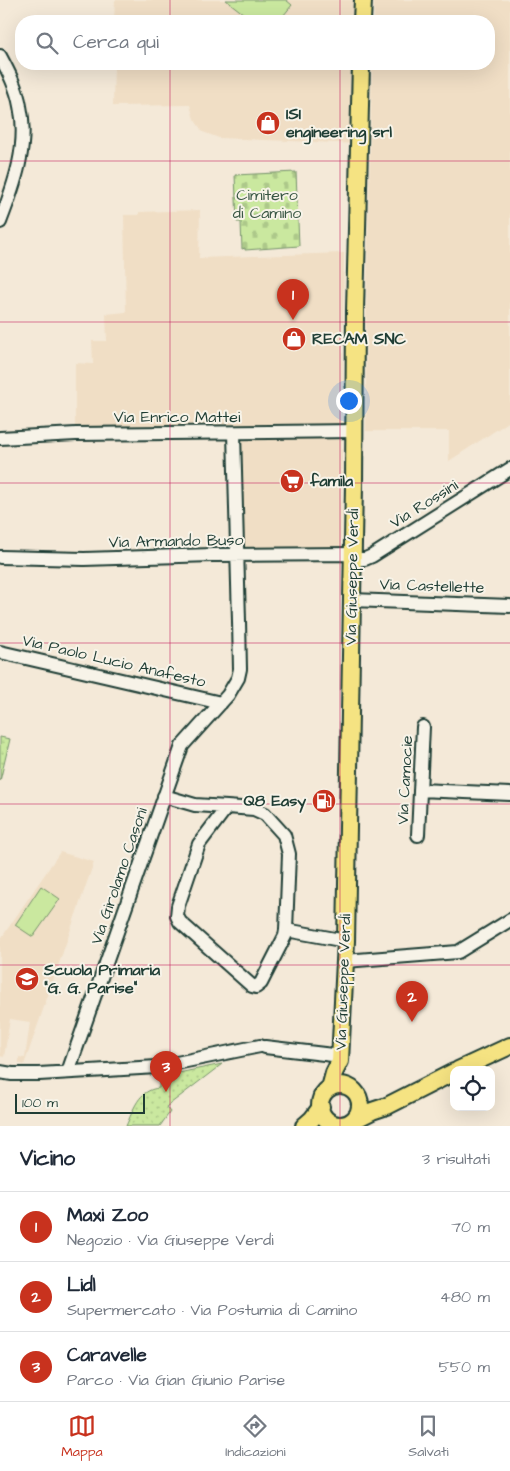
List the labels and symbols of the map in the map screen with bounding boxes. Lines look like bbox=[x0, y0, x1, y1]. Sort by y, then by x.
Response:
place label: ISI engineering srl bbox=[286, 103, 392, 145]
shop icon: ISI engineering srl bbox=[255, 110, 281, 136]
park label: Cimitero di Camino bbox=[233, 184, 301, 224]
pin: 1 bbox=[277, 279, 309, 320]
shop icon: RECAM SNC bbox=[281, 326, 307, 352]
place label: RECAM SNC bbox=[312, 328, 406, 350]
your location bbox=[336, 388, 362, 414]
street label: Via Enrico Mattei bbox=[114, 406, 241, 428]
supermarket icon: famila bbox=[279, 468, 305, 494]
place label: famila bbox=[309, 470, 354, 492]
street label: Via Rossini bbox=[386, 474, 463, 534]
street label: Via Giuseppe Verdi bbox=[340, 508, 364, 645]
street label: Via Armando Buso bbox=[108, 529, 244, 553]
street label: Via Castellette bbox=[379, 573, 485, 599]
street label: Via Paolo Lucio Anafesto bbox=[20, 629, 208, 693]
street label: Via Camocie bbox=[392, 735, 418, 825]
fuel station icon: Q8 Easy bbox=[311, 788, 337, 814]
place label: Q8 Easy bbox=[243, 790, 306, 813]
street label: Via Girolamo Casoni bbox=[85, 804, 153, 948]
street label: Via Giuseppe Verdi bbox=[330, 913, 356, 1051]
place label: Scuola Primaria "G. G. Parise" bbox=[43, 959, 161, 999]
school or university icon: Scuola Primaria "G. G. Parise" bbox=[14, 966, 40, 992]
pin: 2 bbox=[396, 981, 428, 1022]
pin: 3 bbox=[150, 1051, 182, 1092]
scale bar bbox=[15, 1091, 145, 1114]

